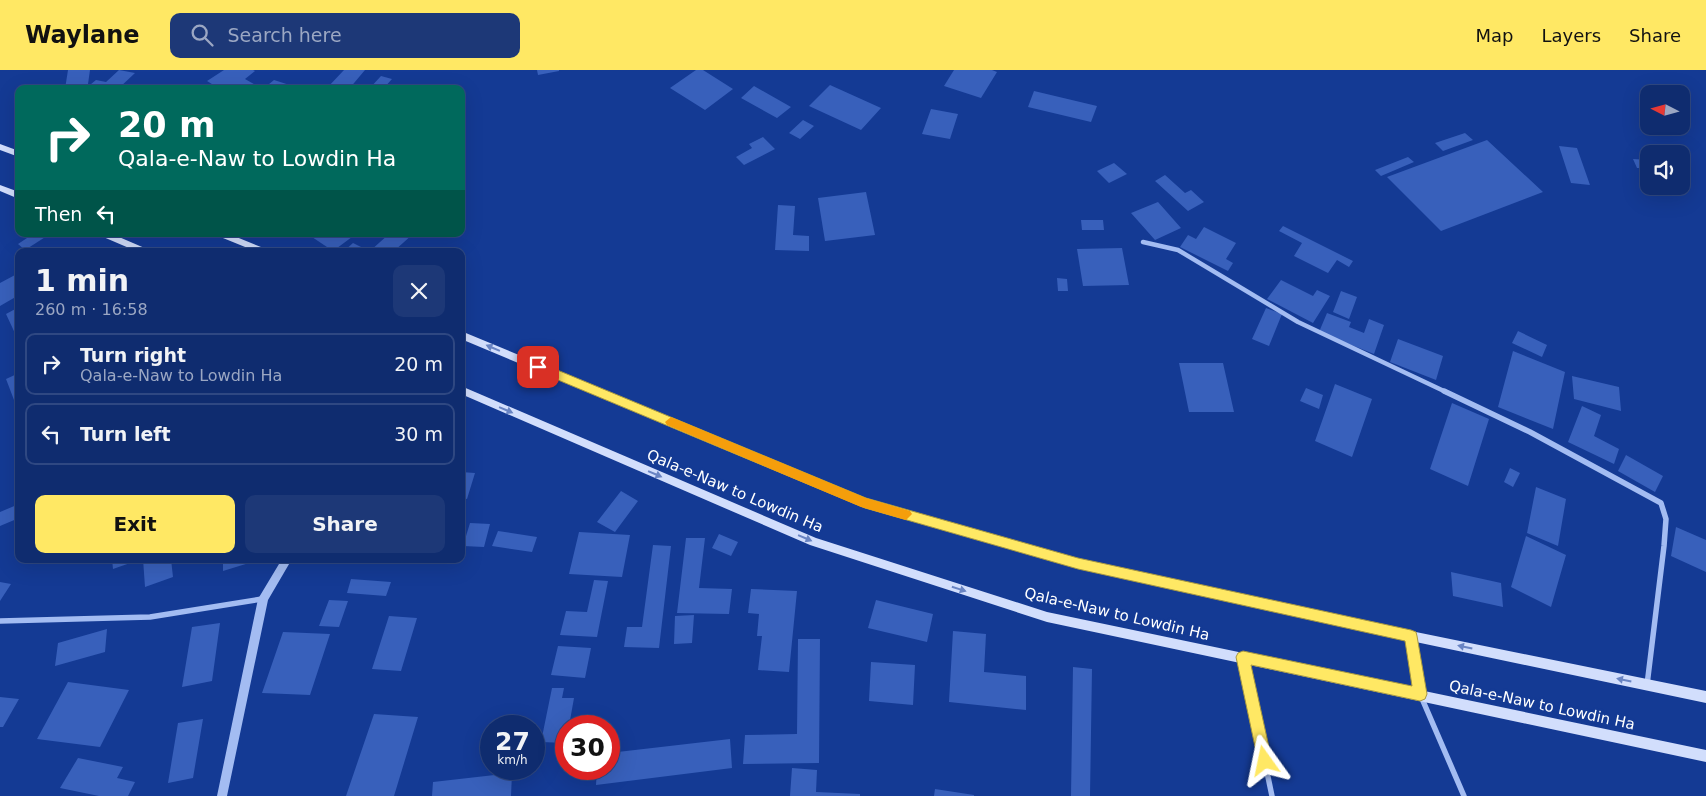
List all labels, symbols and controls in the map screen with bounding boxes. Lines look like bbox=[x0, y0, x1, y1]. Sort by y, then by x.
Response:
search box bbox=[170, 13, 520, 58]
text: Waylane bbox=[25, 21, 140, 49]
icon: search bbox=[188, 21, 216, 49]
text: Search here bbox=[228, 24, 342, 46]
text: Map bbox=[1475, 25, 1513, 46]
text: Layers bbox=[1541, 25, 1601, 46]
text: Share bbox=[1629, 25, 1681, 46]
north arrow bbox=[1640, 85, 1690, 135]
map controls bbox=[1640, 85, 1690, 195]
icon: right bbox=[35, 105, 100, 170]
text: 20 m bbox=[118, 105, 215, 145]
button: sound bbox=[1640, 145, 1690, 195]
text: Qala-e-Naw to Lowdin Ha bbox=[118, 146, 396, 171]
icon: left bbox=[92, 200, 120, 228]
text: Then bbox=[35, 203, 82, 225]
text: 1 min bbox=[35, 263, 129, 298]
button: close bbox=[393, 265, 445, 317]
text: 260 m · 16:58 bbox=[35, 300, 148, 319]
text: Turn right bbox=[80, 344, 186, 366]
one-way arrow bbox=[485, 344, 500, 352]
pin bbox=[517, 346, 559, 388]
icon: right bbox=[37, 350, 65, 378]
text: 20 m bbox=[394, 353, 443, 375]
icon: arrive bbox=[524, 353, 552, 381]
text: Qala-e-Naw to Lowdin Ha bbox=[80, 366, 282, 385]
one-way arrow bbox=[499, 406, 513, 414]
icon: left bbox=[37, 420, 65, 448]
text: Turn left bbox=[80, 423, 171, 445]
text: 30 m bbox=[394, 423, 443, 445]
street label: Qala-e-Naw to Lowdin Ha bbox=[644, 446, 826, 536]
one-way arrow bbox=[648, 470, 663, 478]
button: Exit bbox=[35, 495, 235, 553]
button: Share bbox=[245, 495, 445, 553]
one-way arrow bbox=[797, 535, 812, 543]
street label: Qala-e-Naw to Lowdin Ha bbox=[1023, 584, 1211, 644]
one-way arrow bbox=[952, 585, 967, 593]
one-way arrow bbox=[1456, 643, 1472, 651]
street label: Qala-e-Naw to Lowdin Ha bbox=[1447, 676, 1637, 734]
one-way arrow bbox=[1616, 676, 1632, 684]
speed limit sign: 30 bbox=[555, 715, 620, 780]
text: 27 bbox=[495, 727, 530, 756]
position arrow bbox=[1238, 734, 1290, 786]
text: km/h bbox=[497, 753, 528, 767]

